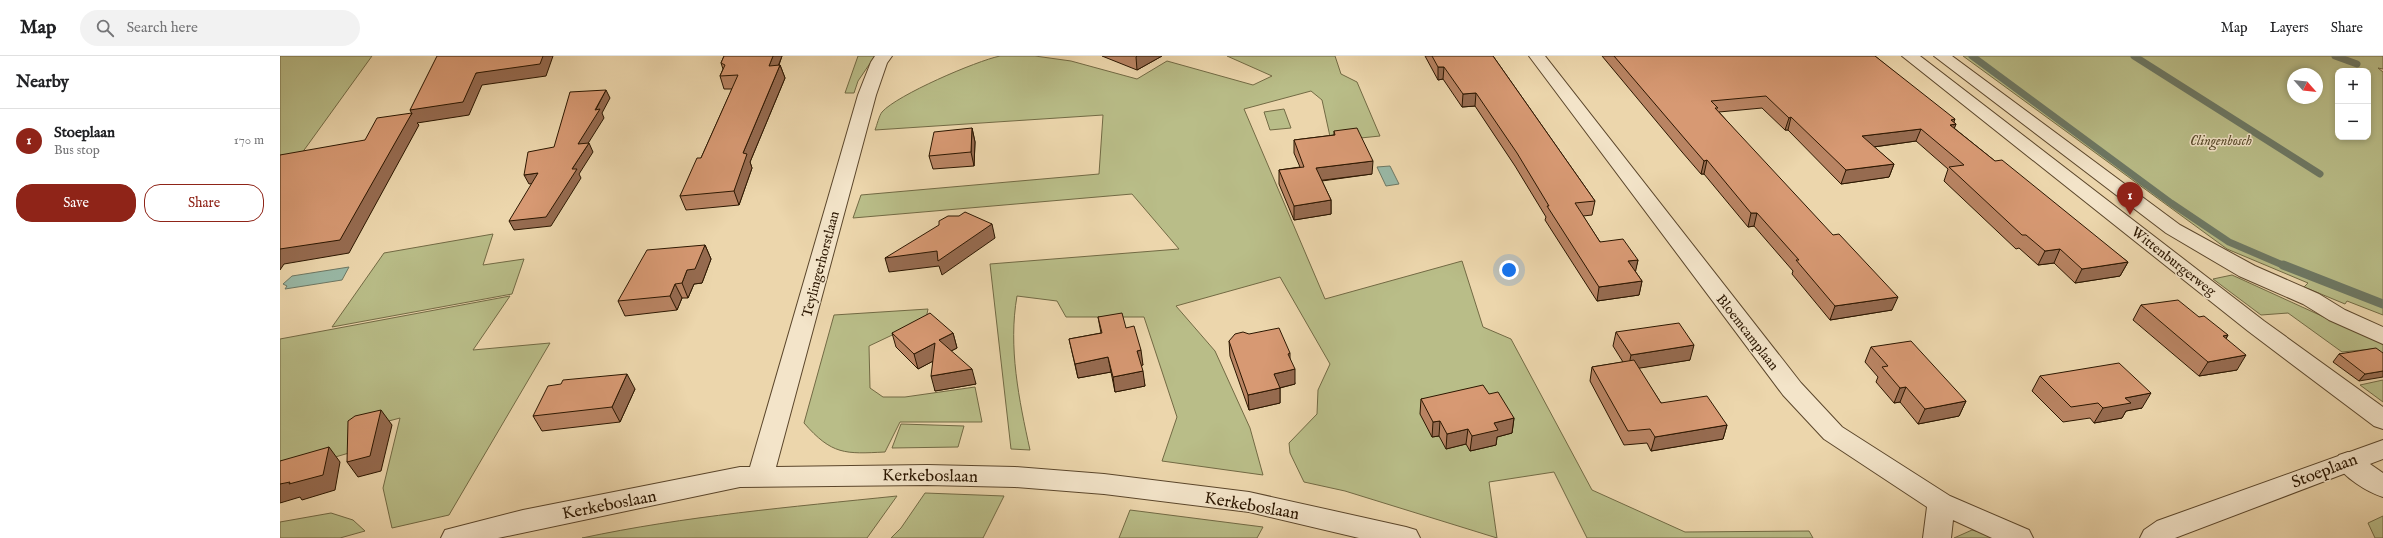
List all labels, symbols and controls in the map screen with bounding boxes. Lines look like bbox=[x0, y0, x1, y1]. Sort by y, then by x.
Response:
search box bbox=[80, 10, 360, 46]
text: Map bbox=[20, 16, 56, 40]
icon: search bbox=[94, 17, 116, 39]
text: Search here bbox=[126, 18, 198, 37]
text: Map bbox=[2221, 19, 2248, 37]
text: Layers bbox=[2270, 19, 2309, 37]
text: Share bbox=[2331, 19, 2363, 37]
north arrow bbox=[2287, 68, 2323, 104]
map controls bbox=[2335, 68, 2371, 140]
button: + bbox=[2335, 68, 2371, 104]
text: Nearby bbox=[16, 72, 69, 93]
button: − bbox=[2335, 104, 2371, 140]
text: Stoeplaan bbox=[54, 123, 115, 142]
text: 1 bbox=[27, 132, 31, 149]
text: 170 m bbox=[234, 132, 264, 149]
park label: Clingenbosch bbox=[2190, 132, 2252, 151]
text: Bus stop bbox=[54, 142, 100, 159]
pin: 1 bbox=[2117, 182, 2143, 215]
button: Save bbox=[16, 184, 136, 222]
button: Share bbox=[144, 184, 264, 222]
street label: Teylingerhorstlaan bbox=[798, 209, 844, 319]
street label: Wittenburgerweg bbox=[2127, 223, 2220, 301]
your location bbox=[1499, 260, 1519, 280]
street label: Bloemcamplaan bbox=[1712, 291, 1783, 375]
street label: Stoeplaan bbox=[2289, 449, 2361, 494]
street label: Kerkeboslaan bbox=[882, 465, 978, 488]
street label: Kerkeboslaan bbox=[560, 486, 658, 525]
street label: Kerkeboslaan bbox=[1203, 488, 1301, 525]

